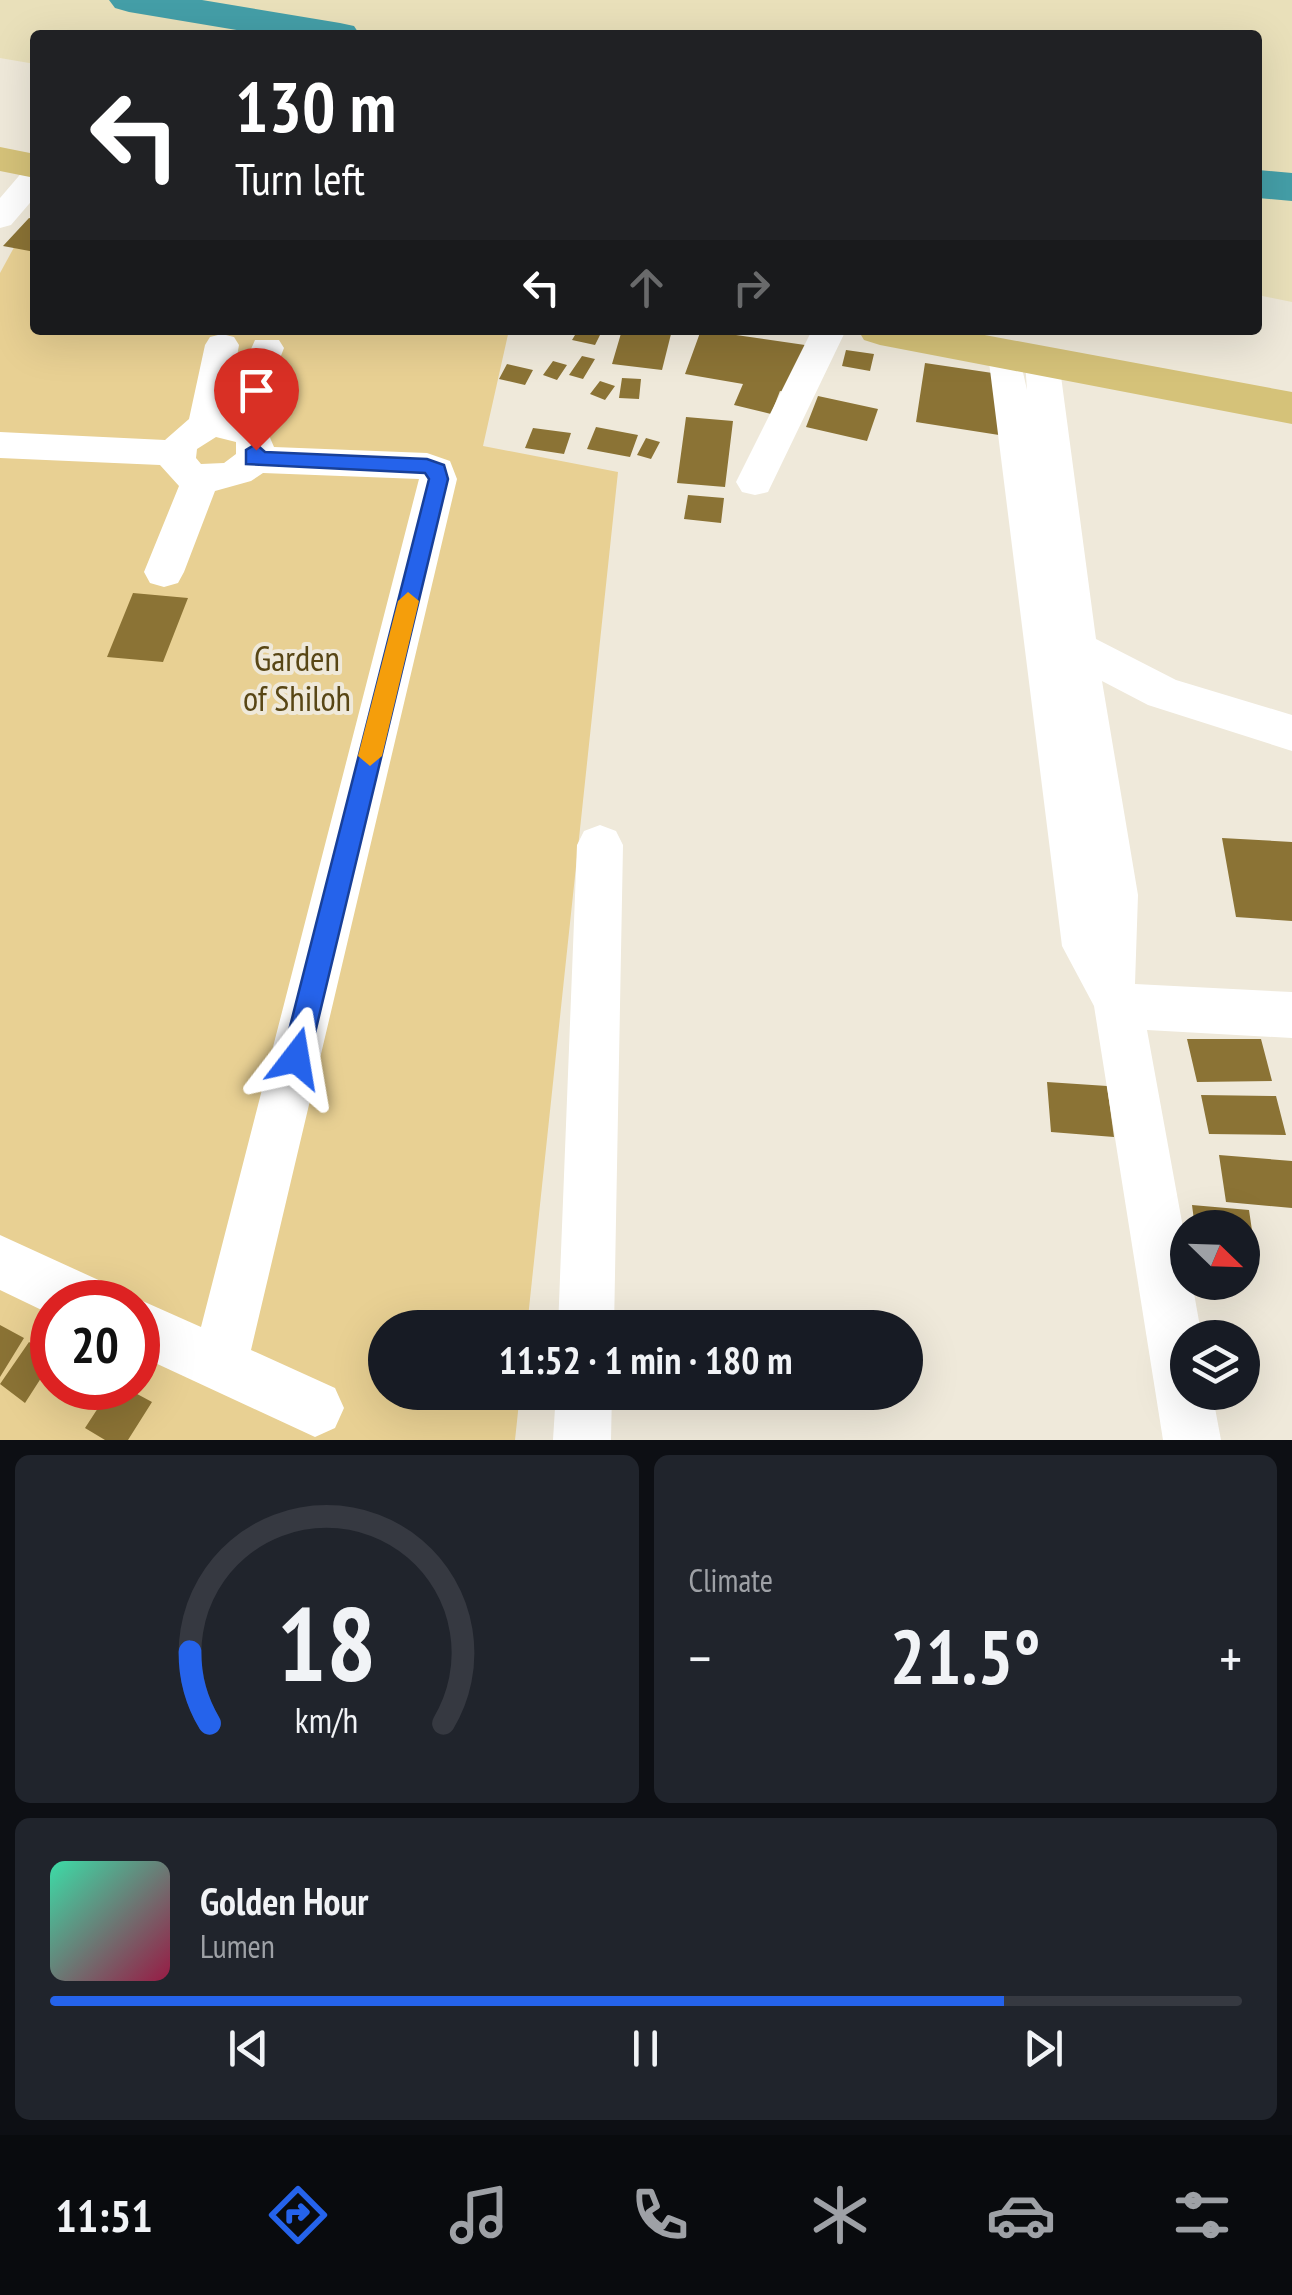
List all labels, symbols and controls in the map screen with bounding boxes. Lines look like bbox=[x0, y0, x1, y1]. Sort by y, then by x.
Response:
text: 130 m bbox=[235, 61, 396, 151]
icon: left bbox=[70, 70, 200, 200]
text: Turn left bbox=[235, 149, 365, 207]
icon: left bbox=[514, 260, 569, 315]
icon: ahead bbox=[619, 260, 674, 315]
icon: right bbox=[724, 260, 779, 315]
pin bbox=[214, 348, 299, 451]
icon: arrive bbox=[229, 363, 284, 418]
park label: Garden of Shiloh bbox=[243, 635, 351, 721]
position arrow bbox=[244, 1006, 348, 1110]
north arrow bbox=[1170, 1210, 1260, 1300]
map controls bbox=[1170, 1210, 1260, 1410]
speed limit sign: 20 bbox=[30, 1280, 160, 1410]
button: layers bbox=[1170, 1320, 1260, 1410]
text: 11:52 · 1 min · 180 m bbox=[499, 1335, 792, 1384]
text: Climate bbox=[689, 1559, 773, 1601]
text: 18 bbox=[277, 1575, 376, 1710]
text: 21.5° bbox=[890, 1608, 1041, 1705]
text: − bbox=[689, 1622, 711, 1693]
text: + bbox=[1219, 1622, 1242, 1693]
text: km/h bbox=[295, 1697, 358, 1743]
text: Golden Hour bbox=[200, 1876, 369, 1925]
text: Lumen bbox=[200, 1925, 275, 1967]
icon: previous bbox=[221, 2021, 276, 2076]
icon: pause bbox=[618, 2021, 673, 2076]
icon: next bbox=[1016, 2021, 1071, 2076]
icon: directions bbox=[263, 2180, 333, 2250]
icon: music bbox=[444, 2180, 514, 2250]
icon: phone bbox=[625, 2180, 695, 2250]
icon: climate bbox=[805, 2180, 875, 2250]
icon: car bbox=[986, 2180, 1056, 2250]
icon: filters bbox=[1167, 2180, 1237, 2250]
text: 11:51 bbox=[55, 2186, 153, 2244]

